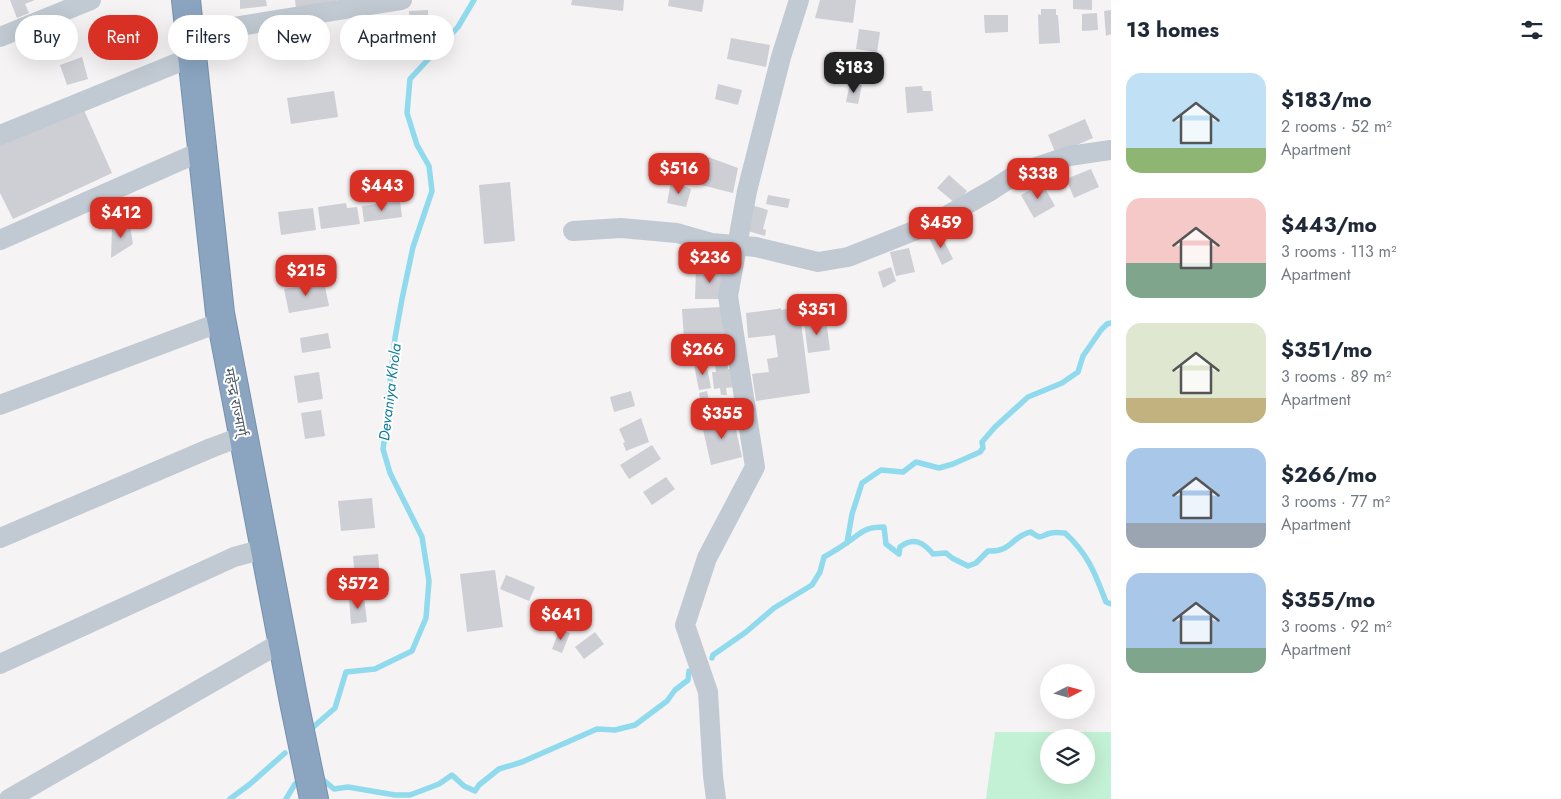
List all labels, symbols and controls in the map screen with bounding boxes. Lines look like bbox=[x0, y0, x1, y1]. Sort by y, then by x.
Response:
chip: Buy bbox=[15, 15, 78, 60]
chip: Rent bbox=[88, 15, 158, 60]
chip: Filters bbox=[168, 15, 248, 60]
chip: New bbox=[258, 15, 330, 60]
chip: Apartment bbox=[340, 15, 454, 60]
text: 13 homes bbox=[1126, 15, 1219, 45]
icon: filters bbox=[1518, 16, 1546, 44]
pin: $183 bbox=[824, 52, 884, 94]
text: $183 bbox=[835, 56, 873, 79]
text: $183/mo bbox=[1281, 85, 1372, 115]
icon: home bbox=[1166, 93, 1226, 153]
text: 2 rooms · 52 m² bbox=[1281, 115, 1392, 138]
text: Apartment bbox=[1281, 138, 1351, 161]
pin: $516 bbox=[649, 152, 709, 195]
text: $516 bbox=[659, 157, 699, 180]
pin: $338 bbox=[1008, 158, 1068, 200]
text: $338 bbox=[1018, 162, 1058, 185]
pin: $443 bbox=[352, 170, 412, 212]
text: $443 bbox=[361, 174, 403, 197]
pin: $412 bbox=[91, 196, 151, 239]
text: $412 bbox=[101, 201, 141, 224]
pin: $459 bbox=[911, 206, 971, 249]
text: $443/mo bbox=[1281, 210, 1377, 240]
text: $459 bbox=[920, 211, 962, 234]
icon: home bbox=[1166, 218, 1226, 278]
text: 3 rooms · 113 m² bbox=[1281, 240, 1397, 263]
pin: $236 bbox=[680, 242, 740, 284]
text: $236 bbox=[689, 246, 731, 269]
pin: $215 bbox=[276, 254, 336, 297]
text: $215 bbox=[287, 259, 325, 282]
text: Apartment bbox=[1281, 263, 1351, 286]
pin: $351 bbox=[787, 294, 847, 336]
text: $351 bbox=[798, 298, 836, 321]
pin: $266 bbox=[673, 334, 733, 376]
text: $351/mo bbox=[1281, 335, 1372, 365]
text: $266 bbox=[682, 338, 724, 361]
water label: Devaniya Khola bbox=[373, 341, 407, 442]
icon: home bbox=[1166, 343, 1226, 403]
text: 3 rooms · 89 m² bbox=[1281, 365, 1391, 388]
street label: महेन्द्र राज्मार्ग् bbox=[220, 366, 253, 440]
text: Apartment bbox=[1281, 388, 1351, 411]
pin: $355 bbox=[692, 398, 752, 440]
text: $355 bbox=[702, 402, 742, 425]
text: $266/mo bbox=[1281, 460, 1377, 490]
icon: home bbox=[1166, 468, 1226, 528]
text: 3 rooms · 77 m² bbox=[1281, 490, 1390, 513]
text: Apartment bbox=[1281, 513, 1351, 536]
pin: $572 bbox=[328, 568, 388, 610]
text: $572 bbox=[338, 572, 378, 595]
text: $355/mo bbox=[1281, 585, 1375, 615]
icon: home bbox=[1166, 593, 1226, 653]
pin: $641 bbox=[531, 598, 591, 641]
text: $641 bbox=[541, 603, 581, 626]
text: 3 rooms · 92 m² bbox=[1281, 615, 1392, 638]
text: Apartment bbox=[1281, 638, 1351, 661]
north arrow bbox=[1040, 664, 1095, 719]
map controls bbox=[1040, 664, 1095, 784]
button: layers bbox=[1040, 729, 1095, 784]

